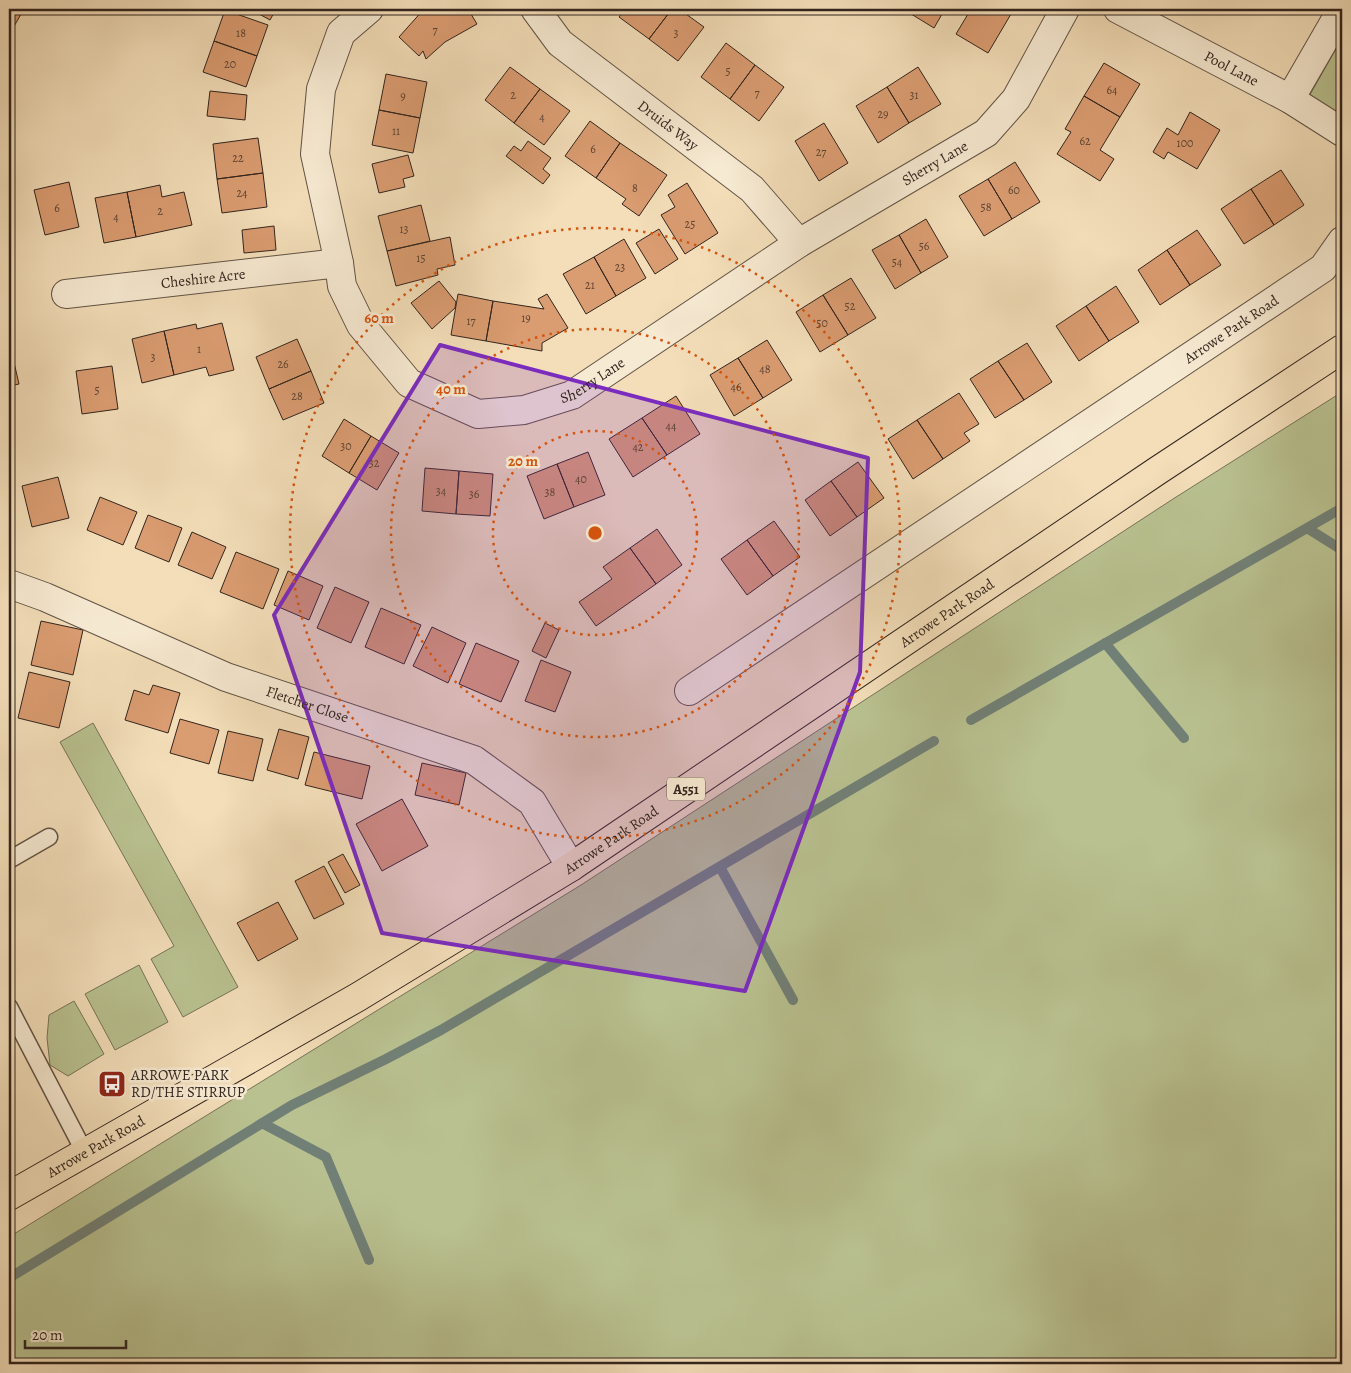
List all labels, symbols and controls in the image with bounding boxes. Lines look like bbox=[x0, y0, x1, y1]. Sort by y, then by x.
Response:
house number: 7 bbox=[432, 22, 438, 38]
house number: 18 bbox=[236, 25, 246, 41]
house number: 3 bbox=[674, 25, 679, 41]
street label: Pool Lane bbox=[1201, 46, 1262, 91]
house number: 20 bbox=[224, 56, 236, 72]
house number: 5 bbox=[725, 63, 731, 79]
house number: 64 bbox=[1107, 82, 1118, 98]
house number: 7 bbox=[754, 85, 760, 101]
house number: 2 bbox=[510, 87, 516, 103]
house number: 31 bbox=[909, 87, 919, 103]
house number: 9 bbox=[400, 88, 406, 104]
street label: Druids Way bbox=[633, 95, 703, 155]
house number: 29 bbox=[877, 106, 889, 122]
house number: 4 bbox=[539, 109, 545, 125]
house number: 11 bbox=[392, 123, 400, 139]
house number: 62 bbox=[1079, 133, 1091, 149]
house number: 100 bbox=[1177, 135, 1193, 151]
street label: Sherry Lane bbox=[898, 136, 972, 190]
house number: 6 bbox=[590, 141, 596, 157]
house number: 27 bbox=[816, 144, 827, 160]
house number: 22 bbox=[232, 150, 244, 166]
house number: 8 bbox=[632, 180, 638, 196]
house number: 60 bbox=[1008, 182, 1020, 198]
house number: 24 bbox=[236, 185, 248, 201]
house number: 58 bbox=[981, 199, 992, 215]
house number: 6 bbox=[54, 200, 60, 216]
house number: 2 bbox=[157, 203, 163, 219]
house number: 4 bbox=[113, 209, 119, 225]
house number: 25 bbox=[685, 216, 695, 232]
house number: 13 bbox=[399, 221, 409, 237]
house number: 56 bbox=[919, 238, 930, 254]
house number: 15 bbox=[416, 250, 426, 266]
house number: 54 bbox=[892, 254, 903, 270]
house number: 23 bbox=[615, 259, 625, 275]
street label: Cheshire Acre bbox=[160, 264, 247, 293]
house number: 21 bbox=[585, 277, 595, 293]
street label: Arrowe Park Road bbox=[1179, 290, 1283, 368]
house number: 52 bbox=[845, 298, 856, 314]
text: 60 m bbox=[364, 308, 394, 328]
house number: 19 bbox=[521, 310, 531, 326]
house number: 17 bbox=[466, 313, 477, 329]
house number: 50 bbox=[816, 315, 828, 331]
house number: 1 bbox=[197, 341, 201, 357]
house number: 3 bbox=[151, 349, 156, 365]
street label: Sherry Lane bbox=[558, 352, 629, 408]
house number: 26 bbox=[277, 356, 289, 372]
house number: 48 bbox=[759, 361, 771, 377]
text: 40 m bbox=[436, 379, 466, 399]
house number: 46 bbox=[731, 379, 742, 395]
house number: 5 bbox=[94, 382, 100, 398]
house number: 28 bbox=[291, 388, 303, 404]
house number: 44 bbox=[666, 418, 677, 434]
house number: 30 bbox=[340, 438, 352, 454]
house number: 42 bbox=[632, 439, 644, 455]
text: 20 m bbox=[508, 451, 538, 471]
house number: 32 bbox=[369, 455, 380, 471]
house number: 40 bbox=[575, 471, 587, 487]
house number: 34 bbox=[436, 483, 447, 499]
house number: 38 bbox=[545, 484, 556, 500]
house number: 36 bbox=[469, 486, 480, 502]
centre of rings bbox=[586, 524, 604, 542]
street label: Arrowe Park Road bbox=[895, 573, 999, 652]
street label: Fletcher Close bbox=[263, 681, 352, 727]
road number: A551 bbox=[667, 778, 705, 801]
street label: Arrowe Park Road bbox=[560, 800, 663, 879]
place label: ARROWE PARK RD/THE STIRRUP bbox=[130, 1065, 245, 1102]
bus stop icon: ARROWE PARK RD/THE STIRRUP bbox=[97, 1069, 127, 1099]
street label: Arrowe Park Road bbox=[42, 1110, 149, 1183]
scale bar bbox=[25, 1318, 126, 1350]
text: 20 m bbox=[32, 1325, 63, 1345]

